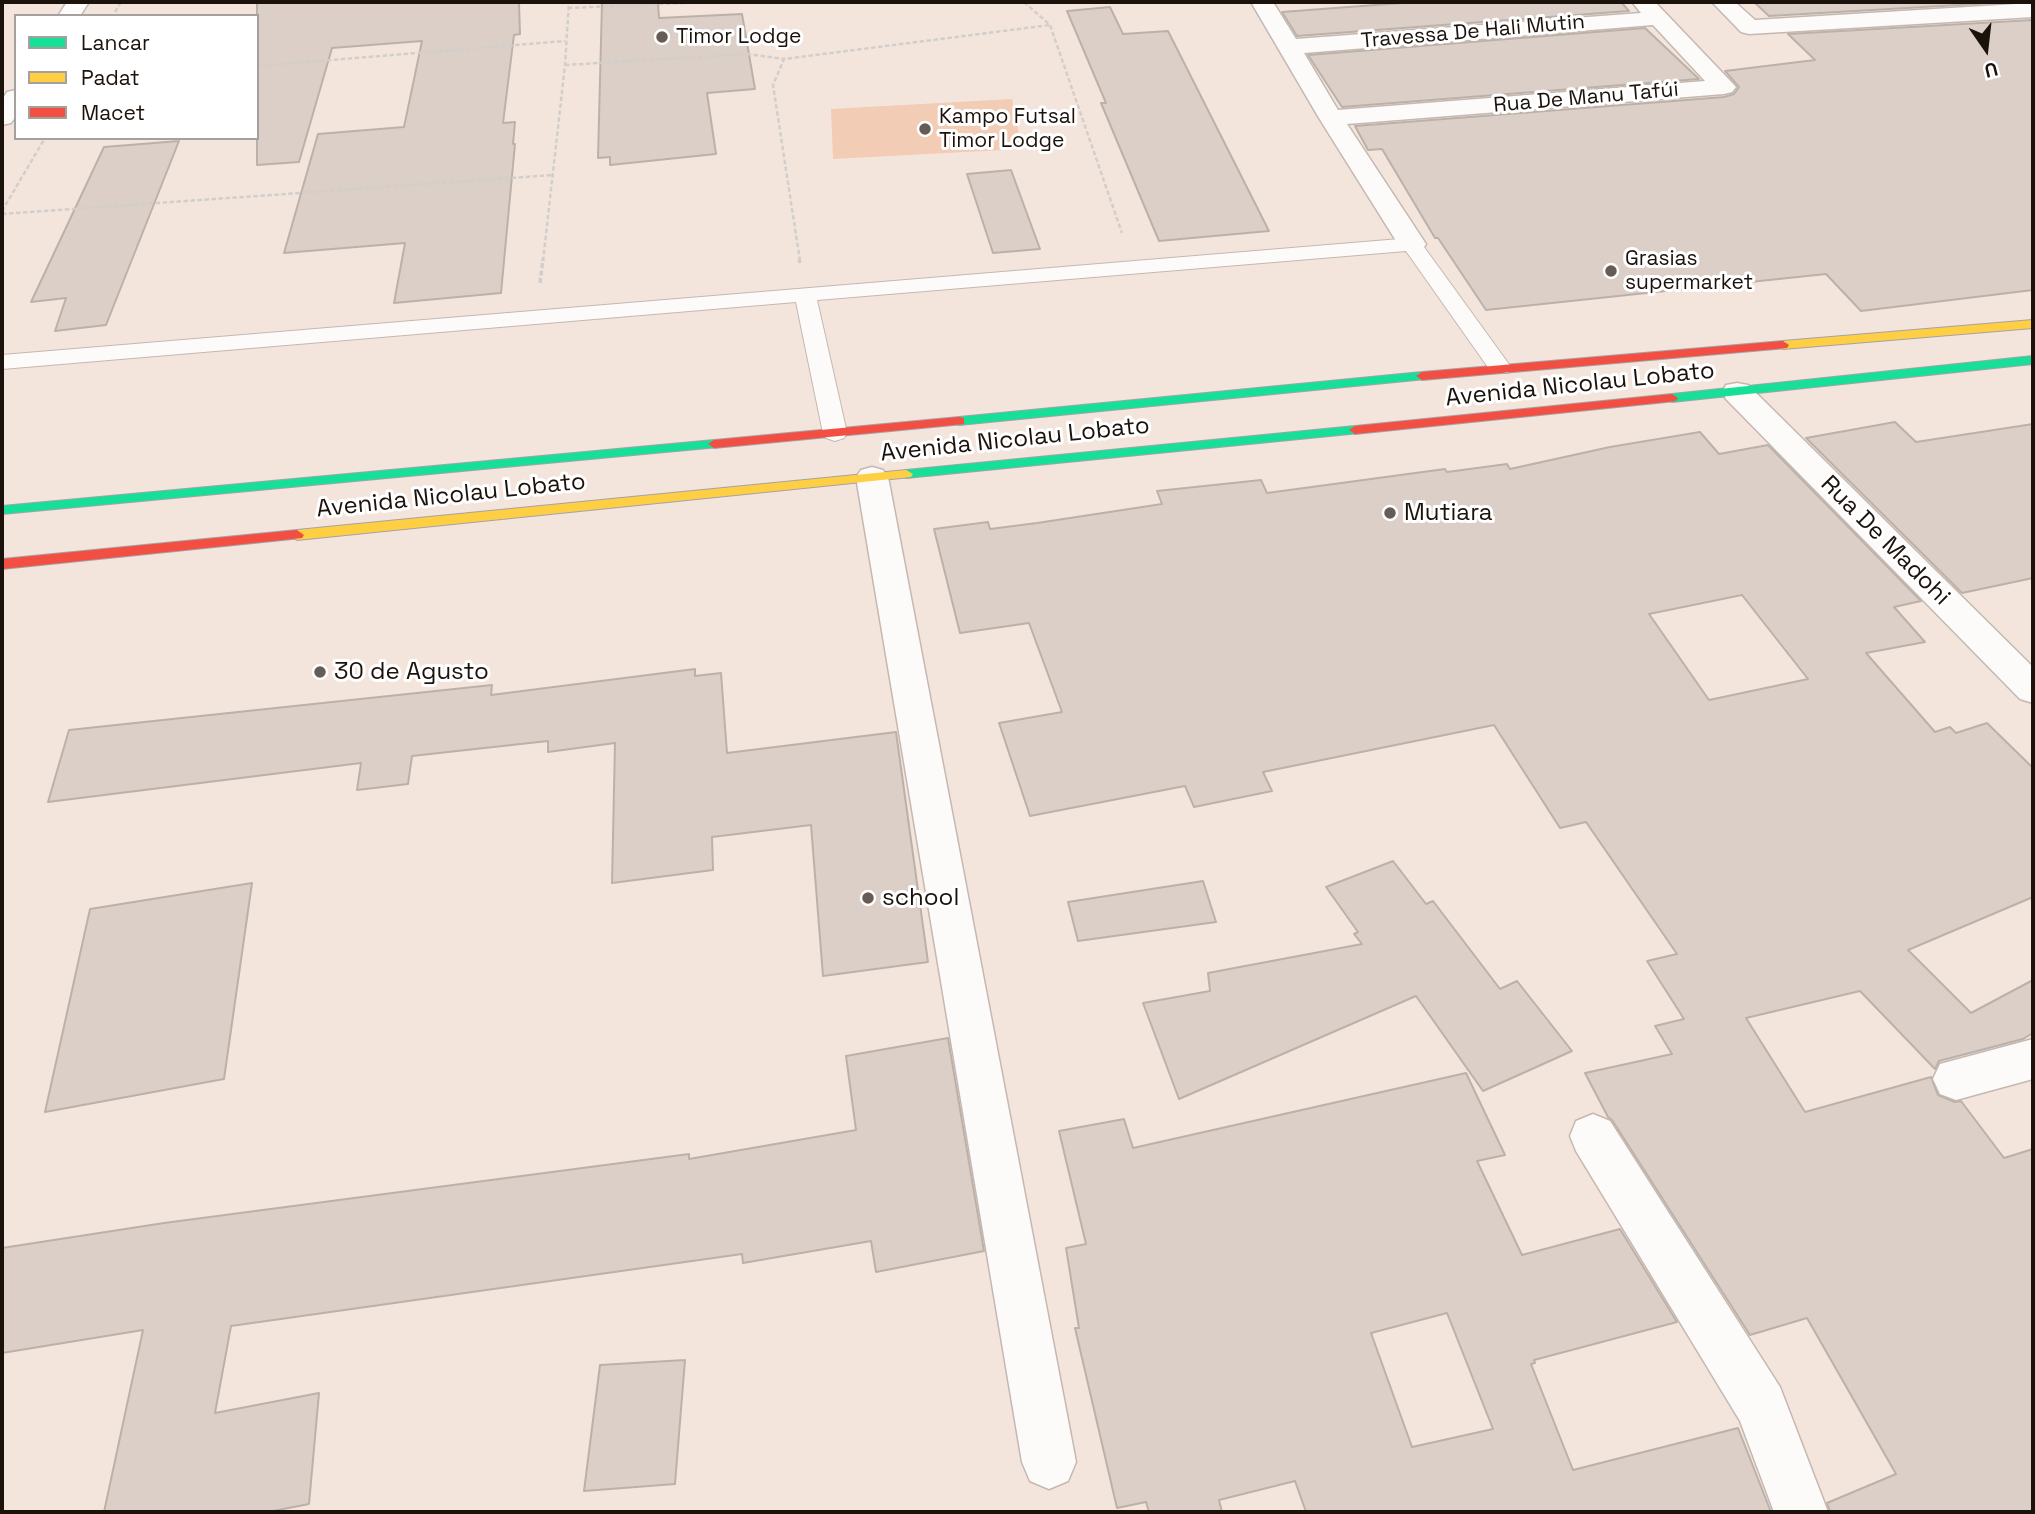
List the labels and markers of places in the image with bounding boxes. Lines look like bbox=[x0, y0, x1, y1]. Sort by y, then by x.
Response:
place label: Timor Lodge bbox=[676, 24, 801, 50]
marker: Timor Lodge bbox=[654, 29, 670, 45]
place label: Kampo Futsal Timor Lodge bbox=[939, 104, 1076, 154]
marker: Kampo Futsal Timor Lodge bbox=[917, 121, 933, 137]
place label: Grasias supermarket bbox=[1625, 246, 1753, 296]
marker: Grasias supermarket bbox=[1603, 263, 1619, 279]
place label: Mutiara bbox=[1404, 499, 1493, 527]
marker: Mutiara bbox=[1382, 505, 1398, 521]
place label: 30 de Agusto bbox=[334, 658, 489, 686]
marker: 30 de Agusto bbox=[312, 664, 328, 680]
place label: school bbox=[882, 884, 959, 912]
marker: school bbox=[860, 890, 876, 906]

